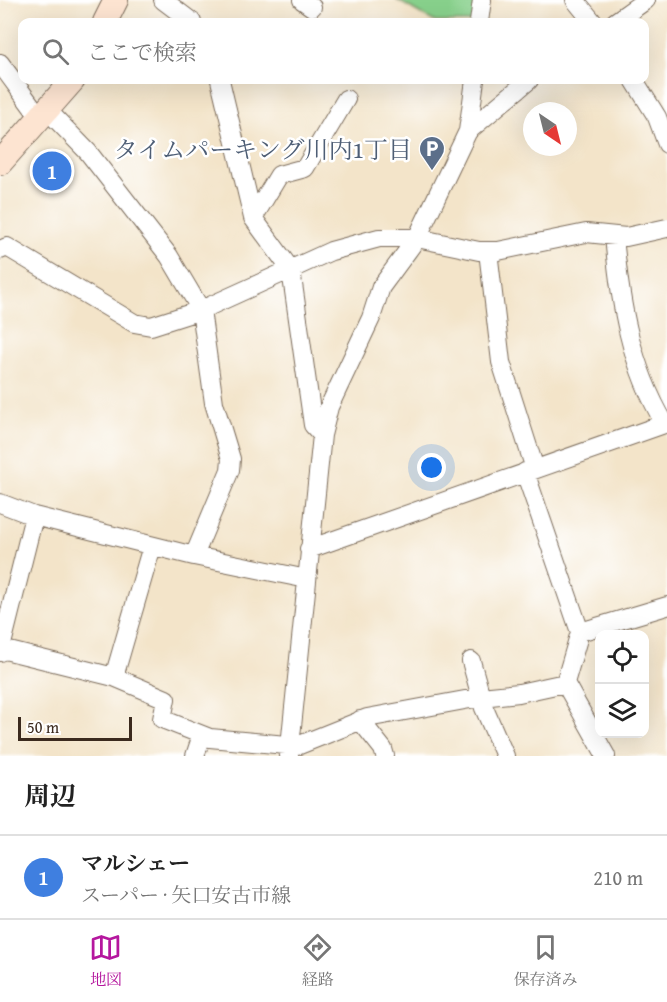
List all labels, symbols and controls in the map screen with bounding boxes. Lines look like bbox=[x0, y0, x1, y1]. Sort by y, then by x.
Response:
search box bbox=[18, 18, 649, 84]
icon: search bbox=[39, 35, 72, 68]
text: ここで検索 bbox=[87, 36, 197, 68]
north arrow bbox=[523, 102, 577, 156]
place label: タイムパーキング川内1丁目 bbox=[114, 132, 412, 167]
parking icon: タイムパーキング川内1丁目 bbox=[417, 134, 447, 172]
pin: 1 bbox=[32, 148, 72, 194]
your location bbox=[417, 453, 446, 482]
map controls bbox=[595, 630, 649, 738]
button: locate bbox=[595, 630, 649, 684]
button: layers bbox=[595, 684, 649, 738]
scale bar bbox=[18, 714, 132, 742]
text: 50 m bbox=[27, 715, 59, 739]
text: 周辺 bbox=[24, 776, 76, 815]
text: マルシェー bbox=[81, 847, 190, 879]
text: 1 bbox=[38, 863, 49, 892]
text: 210 m bbox=[593, 863, 643, 892]
text: スーパー · 矢口安古市線 bbox=[81, 880, 291, 909]
tab: 地図 bbox=[89, 931, 122, 991]
tab: 経路 bbox=[301, 931, 334, 991]
tab: 保存済み bbox=[513, 931, 577, 991]

